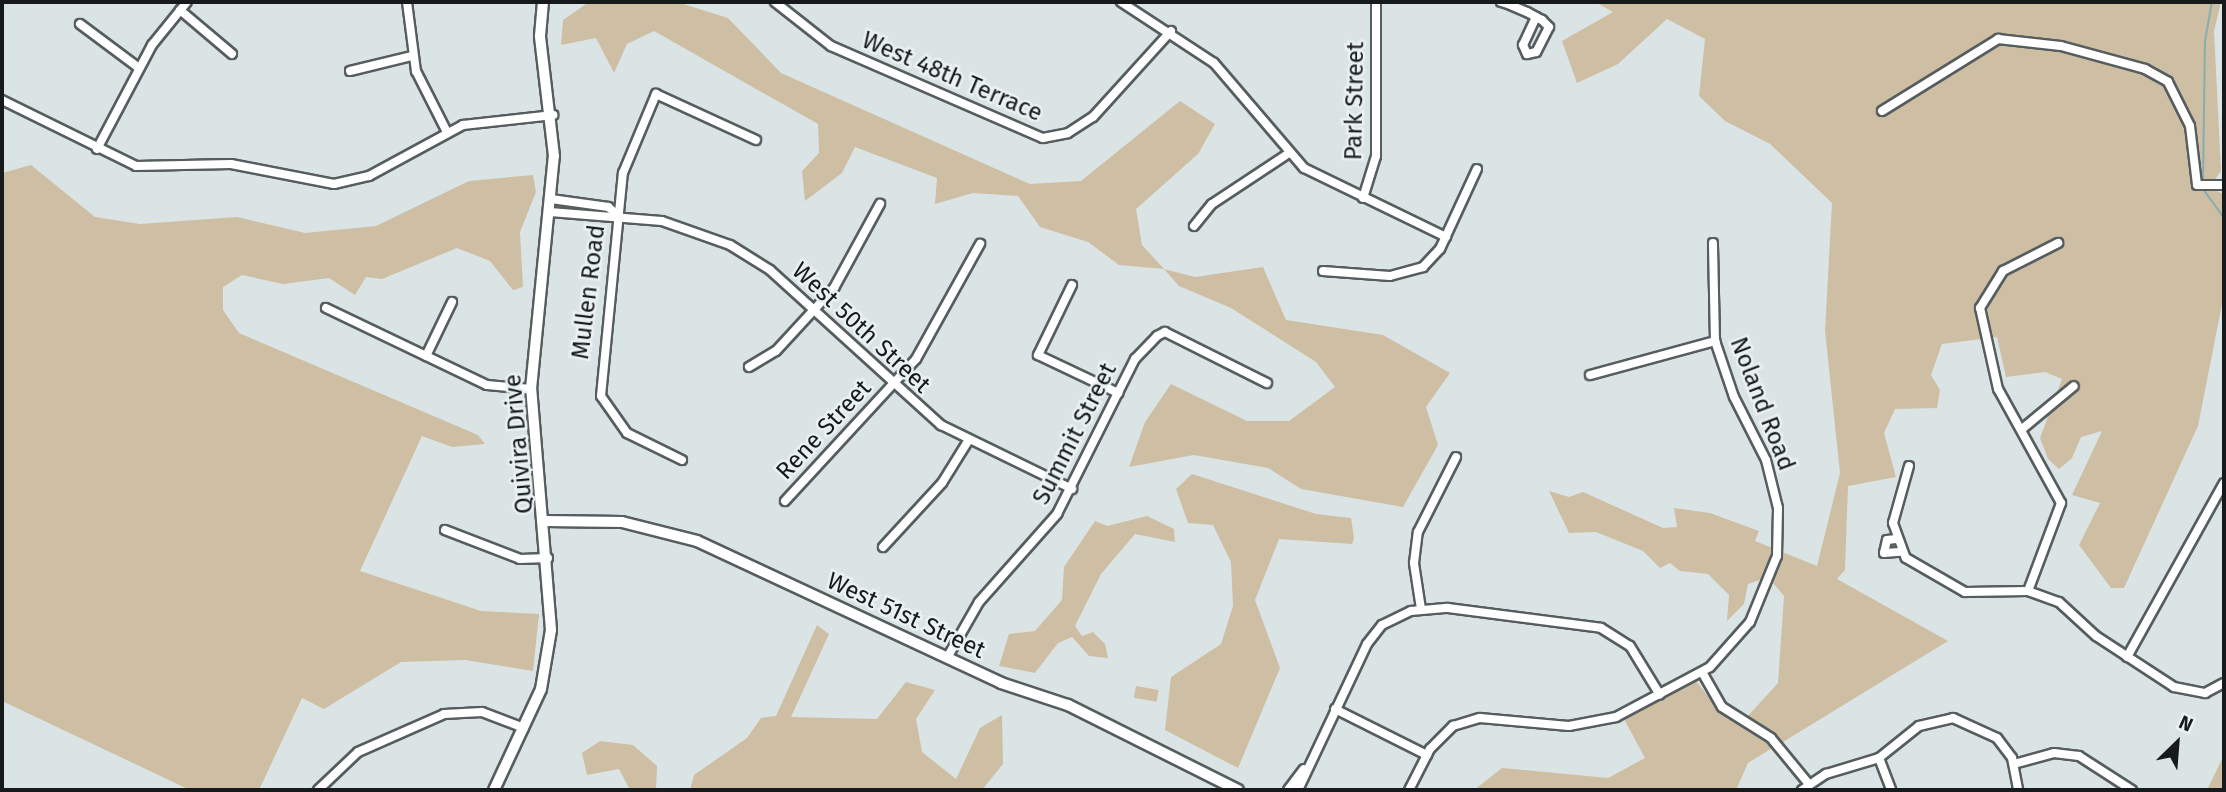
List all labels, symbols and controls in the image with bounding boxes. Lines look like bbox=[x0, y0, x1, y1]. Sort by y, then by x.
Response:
street label: West 48th Terrace bbox=[858, 26, 1046, 128]
street label: Park Street bbox=[1340, 41, 1370, 161]
street label: Mullen Road bbox=[566, 223, 612, 361]
street label: West 50th Street bbox=[786, 257, 936, 399]
street label: Noland Road bbox=[1723, 333, 1801, 475]
street label: Summit Street bbox=[1027, 358, 1123, 510]
street label: Quivira Drive bbox=[499, 373, 539, 515]
street label: Rene Street bbox=[771, 374, 877, 486]
street label: West 51st Street bbox=[822, 567, 990, 665]
north arrow bbox=[2142, 708, 2212, 778]
text: N bbox=[2176, 710, 2197, 737]

